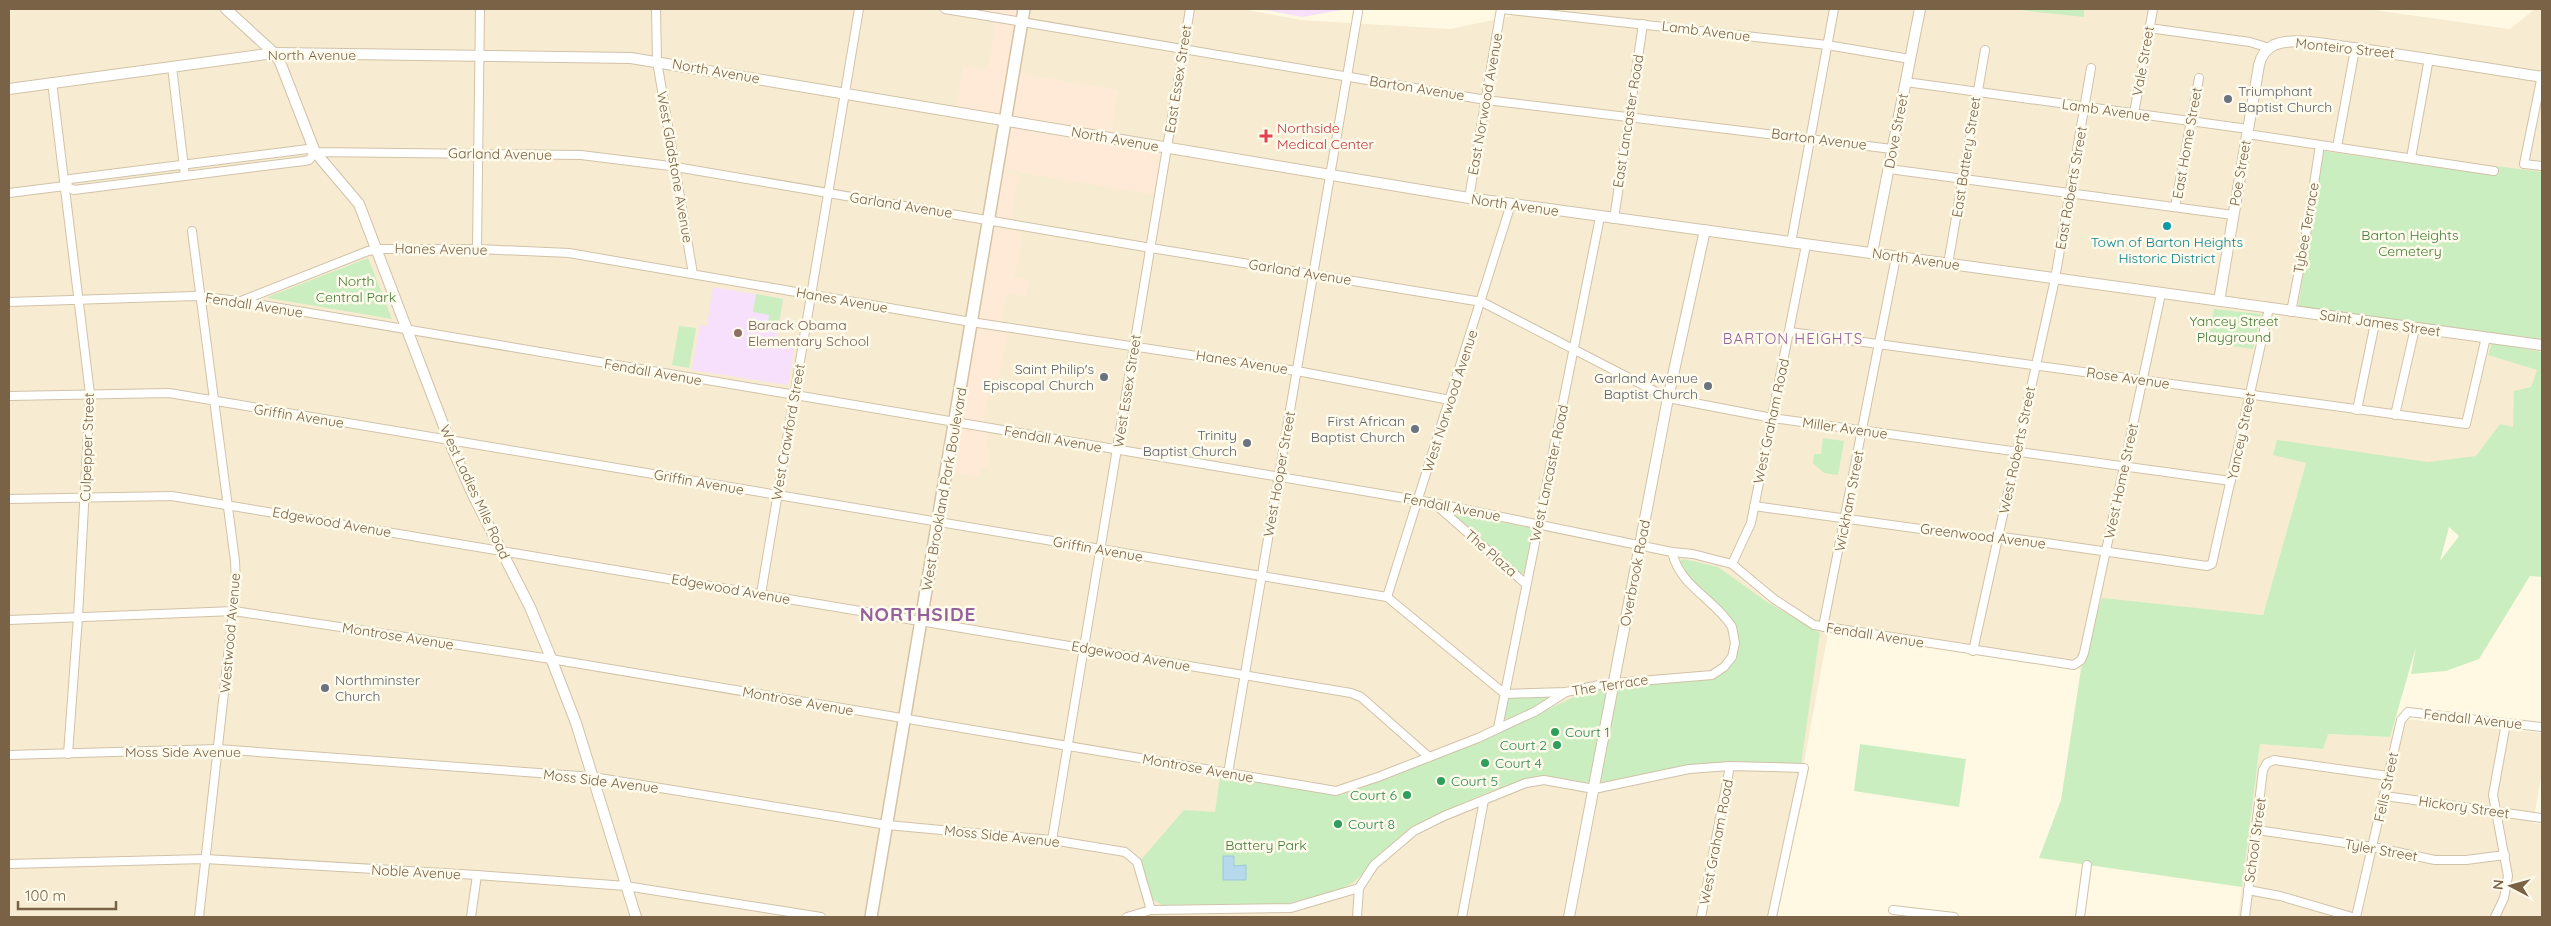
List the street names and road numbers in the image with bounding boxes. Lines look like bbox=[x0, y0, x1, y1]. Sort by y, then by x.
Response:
street label: Lamb Avenue bbox=[1661, 17, 1751, 45]
street label: East Essex Street bbox=[1161, 23, 1195, 134]
street label: Vale Street bbox=[2128, 24, 2158, 97]
street label: East Norwood Avenue bbox=[1464, 31, 1506, 176]
street label: Monteiro Street bbox=[2295, 34, 2396, 62]
street label: North Avenue bbox=[268, 46, 356, 64]
street label: East Lancaster Road bbox=[1609, 53, 1647, 189]
street label: North Avenue bbox=[671, 54, 761, 88]
street label: Barton Avenue bbox=[1368, 72, 1466, 104]
street label: East Home Street bbox=[2168, 86, 2206, 200]
street label: West Gladstone Avenue bbox=[653, 90, 697, 244]
street label: Dove Street bbox=[1880, 92, 1912, 170]
street label: East Battery Street bbox=[1948, 95, 1984, 219]
street label: Lamb Avenue bbox=[2061, 95, 2151, 125]
street label: North Avenue bbox=[1070, 122, 1160, 156]
street label: Barton Avenue bbox=[1770, 124, 1868, 154]
street label: East Roberts Street bbox=[2051, 125, 2091, 251]
street label: Poe Street bbox=[2225, 138, 2255, 207]
street label: Garland Avenue bbox=[448, 144, 552, 164]
street label: Tybee Terrace bbox=[2289, 181, 2323, 275]
street label: Garland Avenue bbox=[848, 188, 954, 222]
street label: North Avenue bbox=[1470, 190, 1560, 220]
street label: Hanes Avenue bbox=[394, 239, 488, 259]
street label: North Avenue bbox=[1871, 244, 1961, 274]
street label: Garland Avenue bbox=[1247, 255, 1353, 289]
street label: Hanes Avenue bbox=[795, 283, 889, 317]
street label: Fendall Avenue bbox=[204, 288, 304, 322]
street label: Saint James Street bbox=[2318, 306, 2442, 340]
street label: West Norwood Avenue bbox=[1418, 327, 1482, 475]
street label: West Essex Street bbox=[1109, 333, 1145, 449]
street label: Hanes Avenue bbox=[1195, 346, 1289, 378]
street label: Fendall Avenue bbox=[603, 355, 703, 389]
street label: West Graham Road bbox=[1749, 357, 1793, 485]
street label: West Crawford Street bbox=[767, 362, 809, 502]
street label: Rose Avenue bbox=[2085, 363, 2171, 393]
street label: West Roberts Street bbox=[1995, 385, 2039, 515]
street label: West Brookland Park Boulevard bbox=[917, 386, 971, 592]
street label: Yancey Street bbox=[2223, 390, 2259, 481]
street label: Culpepper Street bbox=[76, 392, 98, 502]
street label: Griffin Avenue bbox=[253, 400, 345, 432]
street label: West Lancaster Road bbox=[1526, 403, 1572, 543]
street label: West Hooper Street bbox=[1259, 410, 1299, 538]
street label: Miller Avenue bbox=[1801, 413, 1889, 443]
street label: West Home Street bbox=[2100, 421, 2142, 540]
street label: West Ladies Mile Road bbox=[436, 422, 514, 562]
street label: Fendall Avenue bbox=[1003, 422, 1103, 456]
street label: Wickham Street bbox=[1830, 449, 1868, 553]
street label: Griffin Avenue bbox=[653, 465, 745, 499]
street label: Fendall Avenue bbox=[1402, 489, 1502, 525]
street label: Edgewood Avenue bbox=[271, 503, 393, 541]
street label: Overbrook Road bbox=[1616, 518, 1654, 628]
street label: Greenwood Avenue bbox=[1919, 519, 2047, 553]
street label: The Plaza bbox=[1461, 525, 1521, 581]
street label: Griffin Avenue bbox=[1052, 532, 1144, 566]
street label: Edgewood Avenue bbox=[670, 570, 792, 608]
street label: Westwood Avenue bbox=[216, 572, 244, 694]
street label: Montrose Avenue bbox=[341, 618, 455, 654]
street label: Fendall Avenue bbox=[1825, 618, 1925, 652]
street label: Edgewood Avenue bbox=[1070, 637, 1192, 675]
street label: The Terrace bbox=[1571, 670, 1650, 700]
street label: Montrose Avenue bbox=[741, 682, 855, 720]
street label: Fendall Avenue bbox=[2423, 705, 2523, 733]
street label: Moss Side Avenue bbox=[125, 743, 241, 761]
street label: Montrose Avenue bbox=[1141, 749, 1255, 787]
street label: Fells Street bbox=[2370, 750, 2402, 823]
street label: Moss Side Avenue bbox=[542, 765, 660, 797]
street label: West Graham Road bbox=[1695, 778, 1737, 906]
street label: Hickory Street bbox=[2417, 792, 2511, 822]
street label: School Street bbox=[2240, 796, 2270, 883]
street label: Moss Side Avenue bbox=[943, 821, 1061, 851]
street label: Tyler Street bbox=[2343, 835, 2419, 865]
street label: Noble Avenue bbox=[371, 861, 461, 883]

